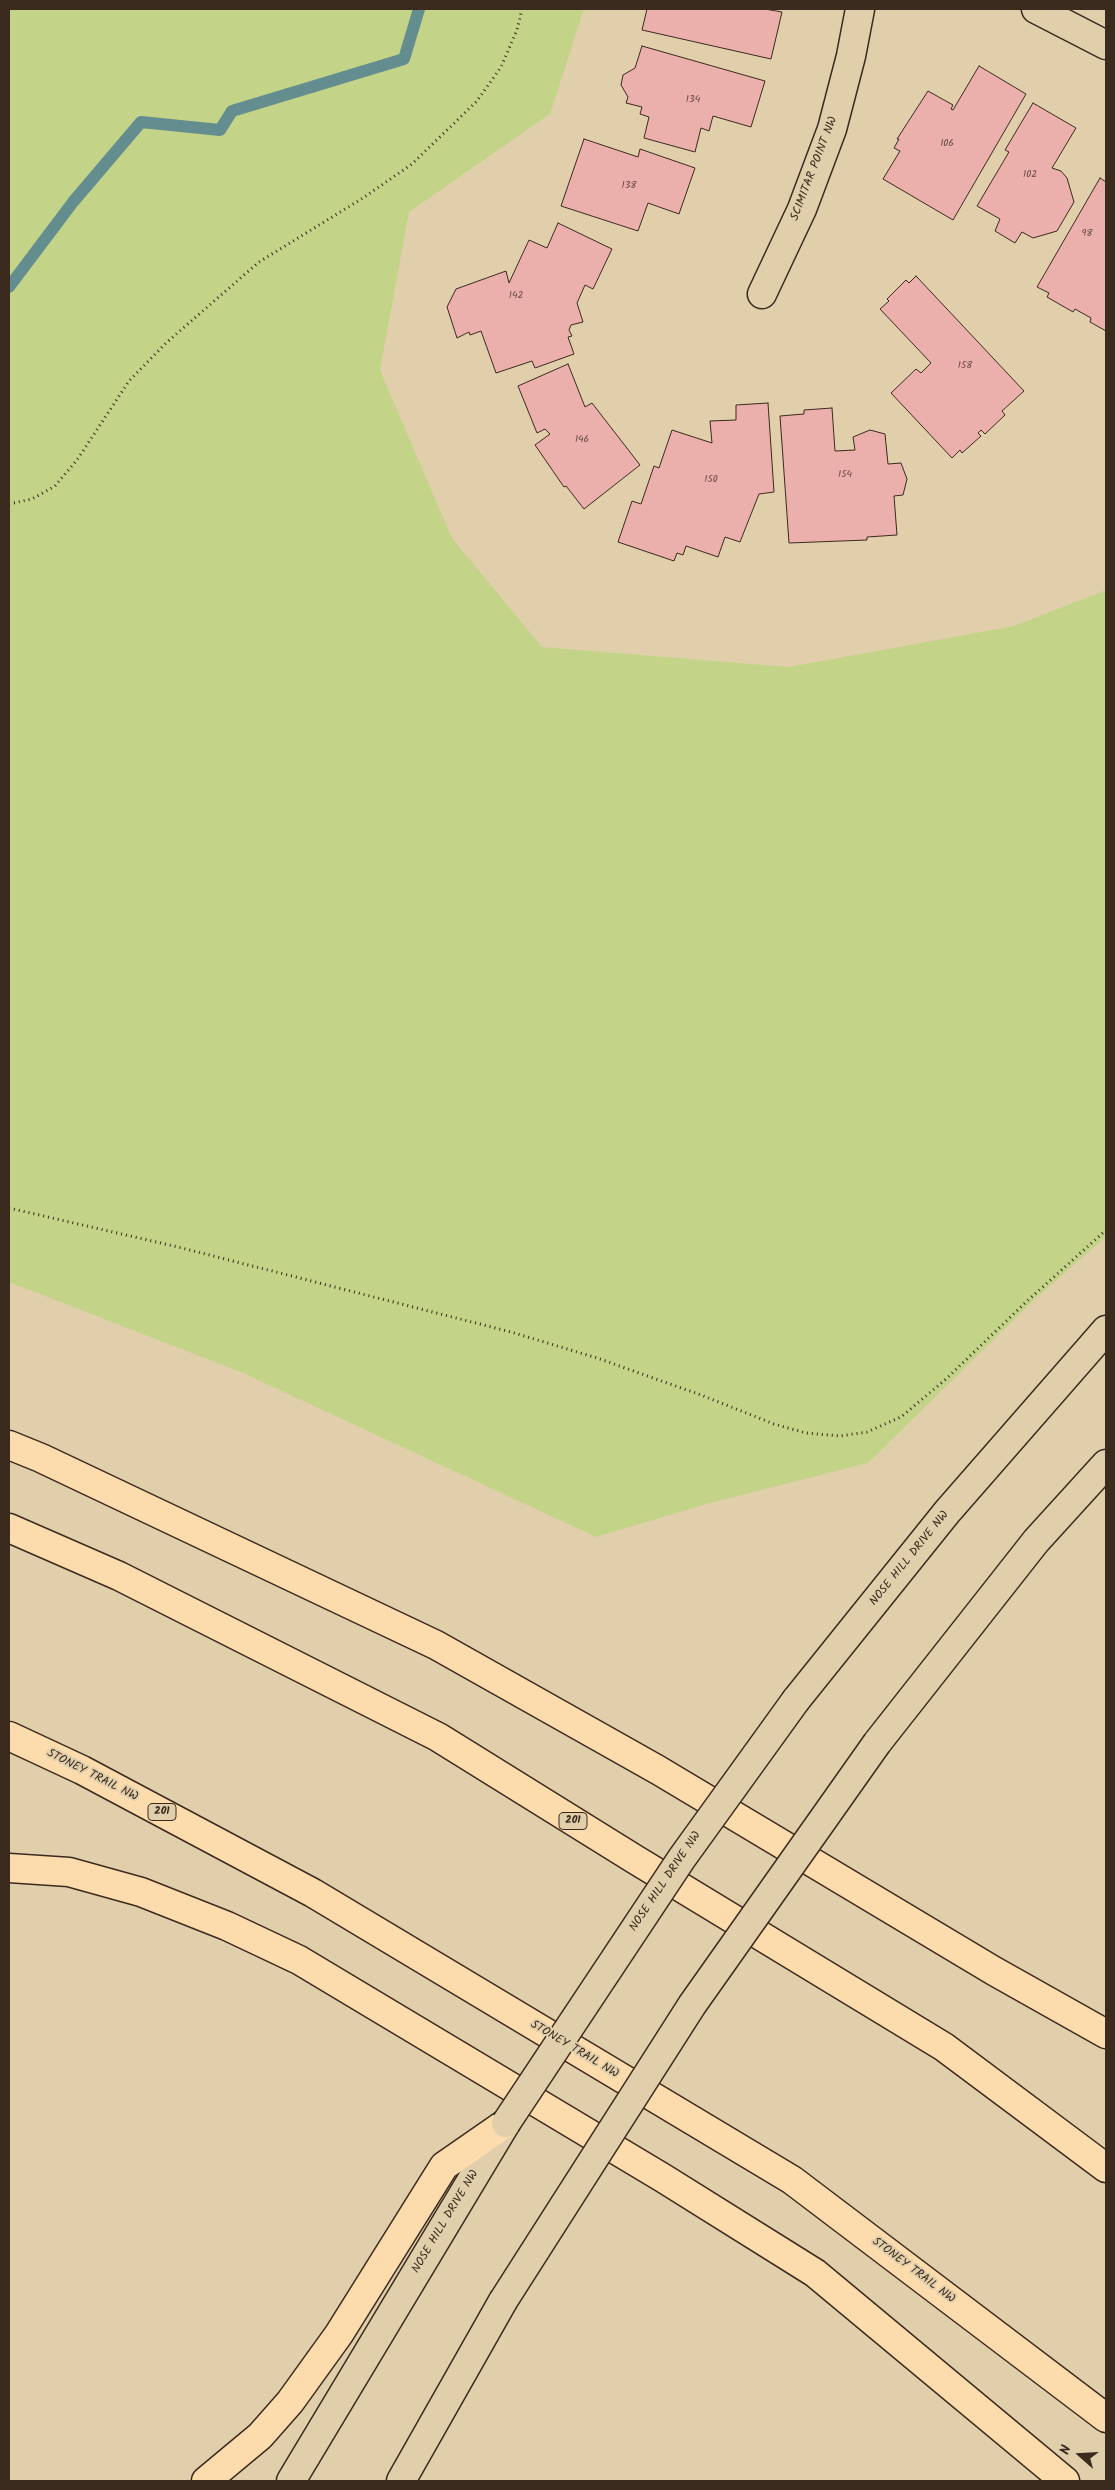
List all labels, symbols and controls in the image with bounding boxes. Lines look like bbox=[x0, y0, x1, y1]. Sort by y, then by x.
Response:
house number: 134 bbox=[686, 94, 700, 106]
street label: SCIMITAR POINT NW bbox=[788, 115, 842, 223]
house number: 106 bbox=[940, 138, 954, 150]
house number: 102 bbox=[1023, 169, 1037, 181]
house number: 138 bbox=[622, 180, 636, 192]
house number: 98 bbox=[1082, 228, 1092, 240]
house number: 142 bbox=[509, 290, 523, 302]
house number: 158 bbox=[958, 360, 972, 372]
house number: 146 bbox=[575, 434, 589, 446]
house number: 154 bbox=[838, 469, 852, 481]
house number: 150 bbox=[704, 474, 718, 486]
street label: NOSE HILL DRIVE NW bbox=[867, 1509, 953, 1609]
street label: STONEY TRAIL NW bbox=[44, 1747, 140, 1805]
road number: 201 bbox=[148, 1804, 176, 1820]
road number: 201 bbox=[559, 1812, 587, 1830]
street label: NOSE HILL DRIVE NW bbox=[627, 1829, 705, 1935]
street label: STONEY TRAIL NW bbox=[527, 2018, 621, 2082]
street label: NOSE HILL DRIVE NW bbox=[410, 2168, 482, 2276]
street label: STONEY TRAIL NW bbox=[869, 2235, 957, 2307]
north arrow bbox=[1055, 2430, 1105, 2480]
text: N bbox=[1054, 2442, 1078, 2458]

